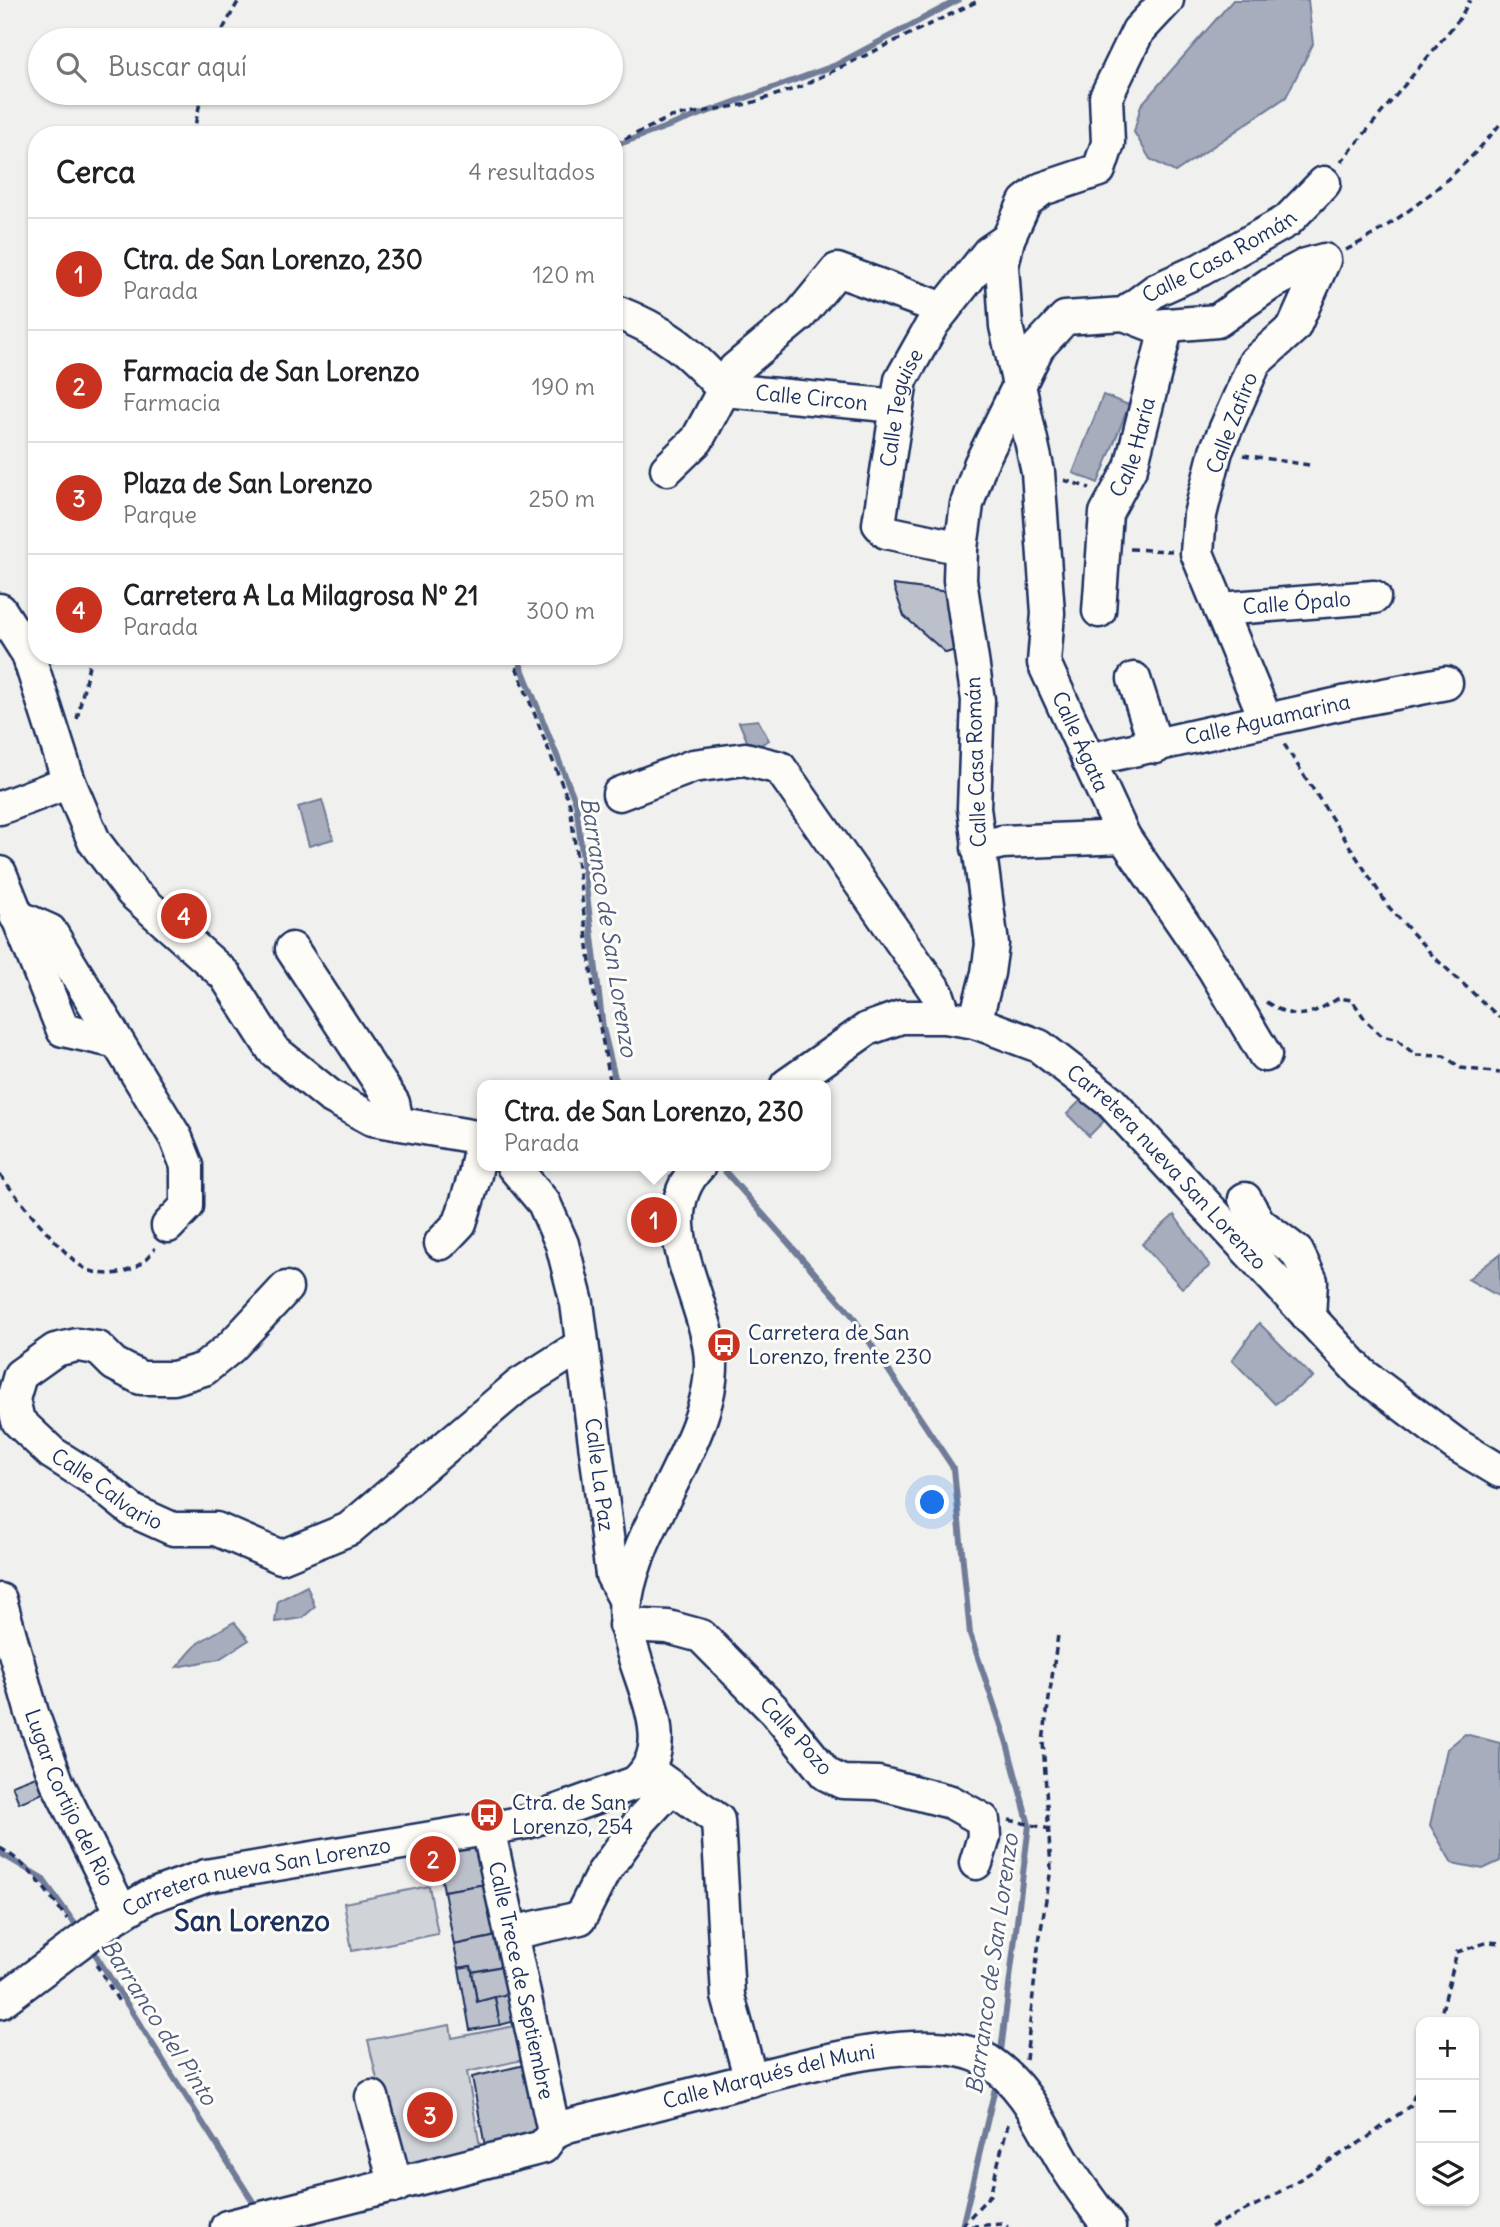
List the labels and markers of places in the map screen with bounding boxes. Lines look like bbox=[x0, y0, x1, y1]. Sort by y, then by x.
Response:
pin: 4 bbox=[161, 890, 207, 942]
pin: 1 bbox=[631, 1194, 677, 1246]
place label: Carretera de San Lorenzo, frente 230 bbox=[748, 1319, 932, 1370]
bus stop icon: Carretera de San Lorenzo, frente 230 bbox=[705, 1326, 743, 1364]
place label: Ctra. de San Lorenzo, 254 bbox=[512, 1789, 633, 1840]
bus stop icon: Ctra. de San Lorenzo, 254 bbox=[468, 1796, 506, 1834]
pin: 2 bbox=[410, 1833, 456, 1885]
pin: 3 bbox=[407, 2089, 453, 2141]

